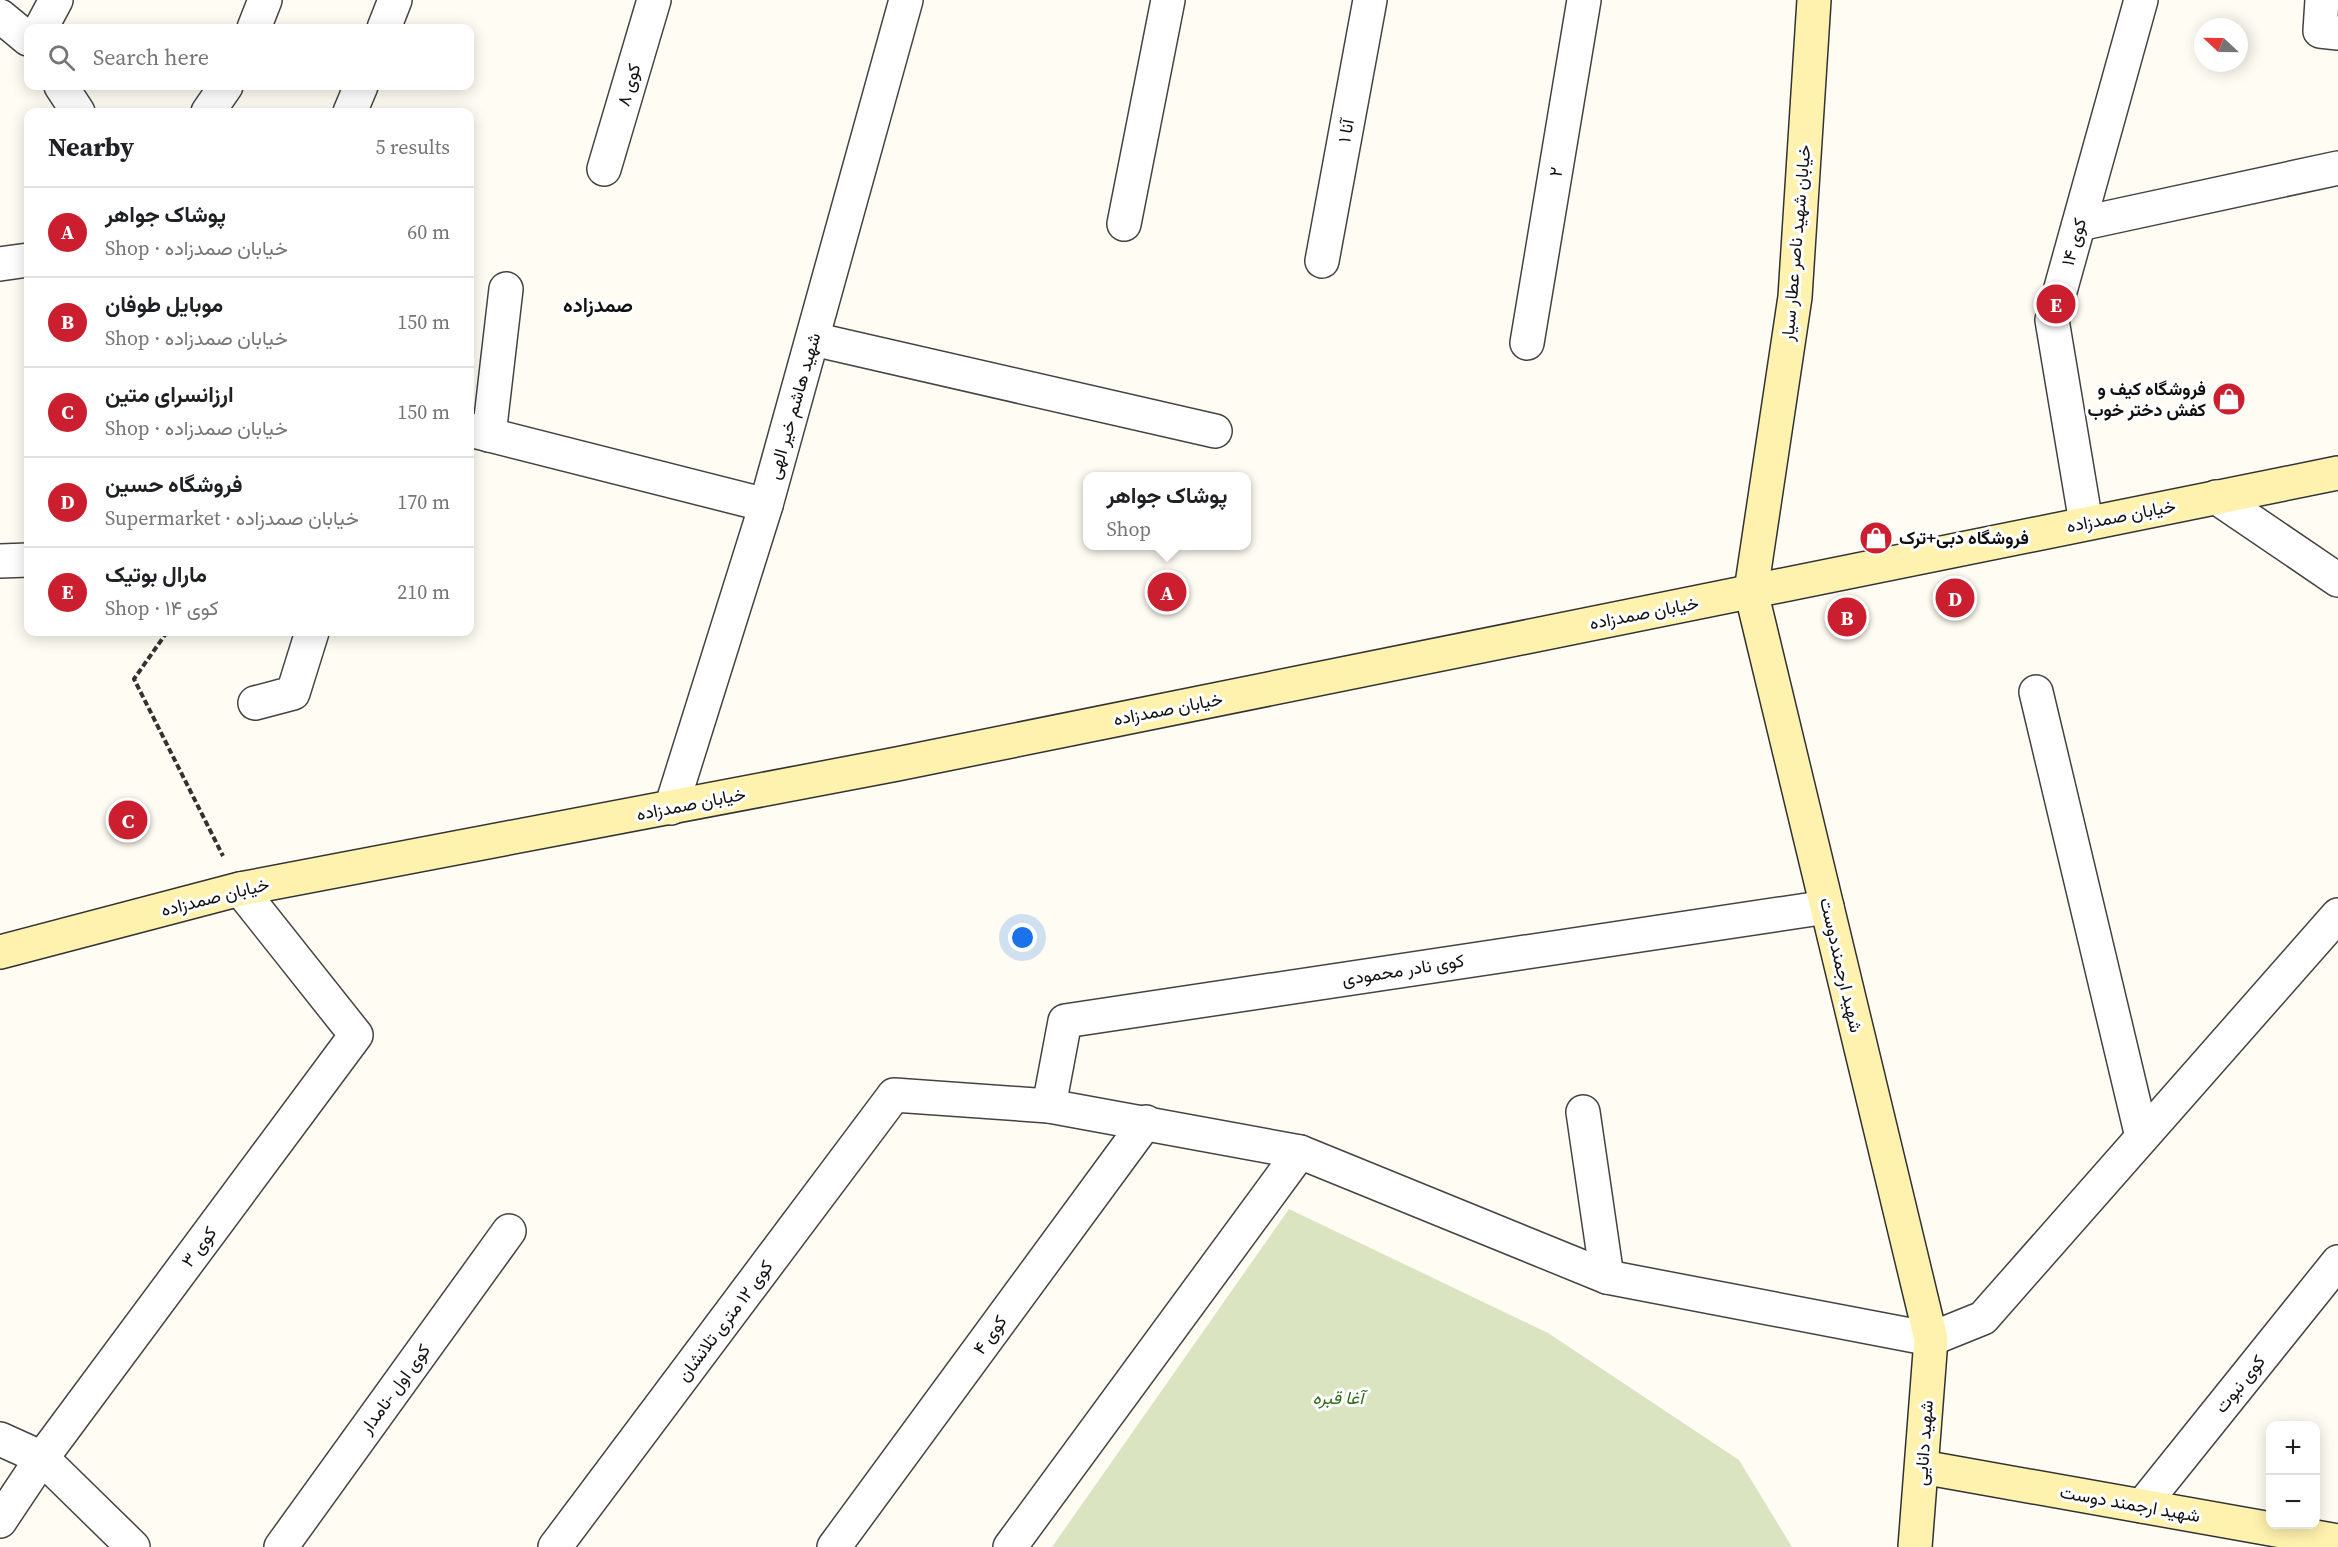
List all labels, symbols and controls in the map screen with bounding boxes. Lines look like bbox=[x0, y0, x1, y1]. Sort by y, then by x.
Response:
north arrow bbox=[2194, 18, 2248, 72]
search box bbox=[24, 24, 474, 90]
icon: search bbox=[45, 41, 78, 74]
text: Search here bbox=[93, 42, 209, 72]
street label: کوی ۸ bbox=[611, 60, 647, 109]
street label: آنا ۱ bbox=[1331, 115, 1360, 145]
text: Nearby bbox=[48, 129, 134, 165]
text: 5 results bbox=[375, 133, 450, 161]
street label: خیابان شهید ناصر عطار سیار bbox=[1774, 144, 1817, 343]
street label: ۲ bbox=[1542, 165, 1569, 179]
text: پوشاک جواهر bbox=[105, 199, 226, 229]
street label: کوی ۱۴ bbox=[2055, 215, 2092, 269]
text: A bbox=[61, 218, 74, 246]
text: 60 m bbox=[407, 218, 450, 246]
text: Shop · خیابان صمدزاده bbox=[105, 234, 288, 262]
pin: E bbox=[2036, 282, 2076, 326]
text: موبایل طوفان bbox=[105, 289, 223, 319]
district label: صمدزاده bbox=[563, 291, 633, 319]
text: B bbox=[61, 308, 74, 336]
text: 150 m bbox=[397, 308, 450, 336]
text: Shop · خیابان صمدزاده bbox=[105, 324, 288, 352]
street label: شهید هاشم خیر الهی bbox=[761, 330, 826, 482]
place label: فروشگاه کیف و کفش دختر خوب bbox=[2087, 376, 2206, 422]
text: ارزانسرای متین bbox=[105, 379, 234, 409]
shop icon: فروشگاه کیف و کفش دختر خوب bbox=[2211, 381, 2247, 417]
text: C bbox=[61, 398, 74, 426]
text: 150 m bbox=[397, 398, 450, 426]
text: Shop · خیابان صمدزاده bbox=[105, 414, 288, 442]
text: فروشگاه حسین bbox=[105, 469, 243, 499]
popup bbox=[1083, 472, 1251, 550]
text: پوشاک جواهر bbox=[1106, 480, 1228, 510]
text: D bbox=[60, 488, 75, 516]
text: 170 m bbox=[397, 488, 450, 516]
street label: خیابان صمدزاده bbox=[2064, 493, 2178, 538]
text: Supermarket · خیابان صمدزاده bbox=[105, 504, 359, 532]
text: Shop bbox=[1106, 515, 1151, 543]
shop icon: فروشگاه دبی+ترک bbox=[1858, 520, 1894, 556]
place label: فروشگاه دبی+ترک bbox=[1899, 525, 2029, 550]
text: مارال بوتیک bbox=[105, 559, 207, 589]
pin: A bbox=[1148, 570, 1186, 614]
pin: D bbox=[1936, 576, 1974, 620]
text: E bbox=[62, 578, 73, 606]
text: 210 m bbox=[397, 578, 450, 606]
street label: خیابان صمدزاده bbox=[1587, 590, 1701, 635]
text: Shop · کوی ۱۴ bbox=[105, 594, 219, 622]
pin: B bbox=[1828, 594, 1866, 640]
street label: خیابان صمدزاده bbox=[1111, 686, 1225, 731]
street label: خیابان صمدزاده bbox=[634, 781, 748, 826]
pin: C bbox=[108, 798, 148, 842]
street label: خیابان صمدزاده bbox=[158, 871, 272, 922]
street label: شهید ارجمنددوست bbox=[1814, 895, 1869, 1035]
your location bbox=[1008, 923, 1037, 952]
street label: کوی نادر محمودی bbox=[1340, 948, 1466, 991]
street label: کوی ۳ bbox=[175, 1221, 222, 1272]
street label: کوی ۱۲ متری تلانشان bbox=[671, 1255, 778, 1386]
street label: کوی ۴ bbox=[967, 1310, 1012, 1360]
street label: کوی اول -نامدار bbox=[353, 1339, 436, 1440]
street label: کوی نبوت bbox=[2208, 1349, 2271, 1418]
park label: آغا قبره bbox=[1313, 1385, 1368, 1410]
street label: شهید دانایی bbox=[1908, 1399, 1939, 1487]
map controls bbox=[2266, 1421, 2320, 1529]
button: + bbox=[2266, 1421, 2320, 1475]
button: − bbox=[2266, 1475, 2320, 1529]
street label: شهید ارجمند دوست bbox=[2058, 1479, 2202, 1528]

